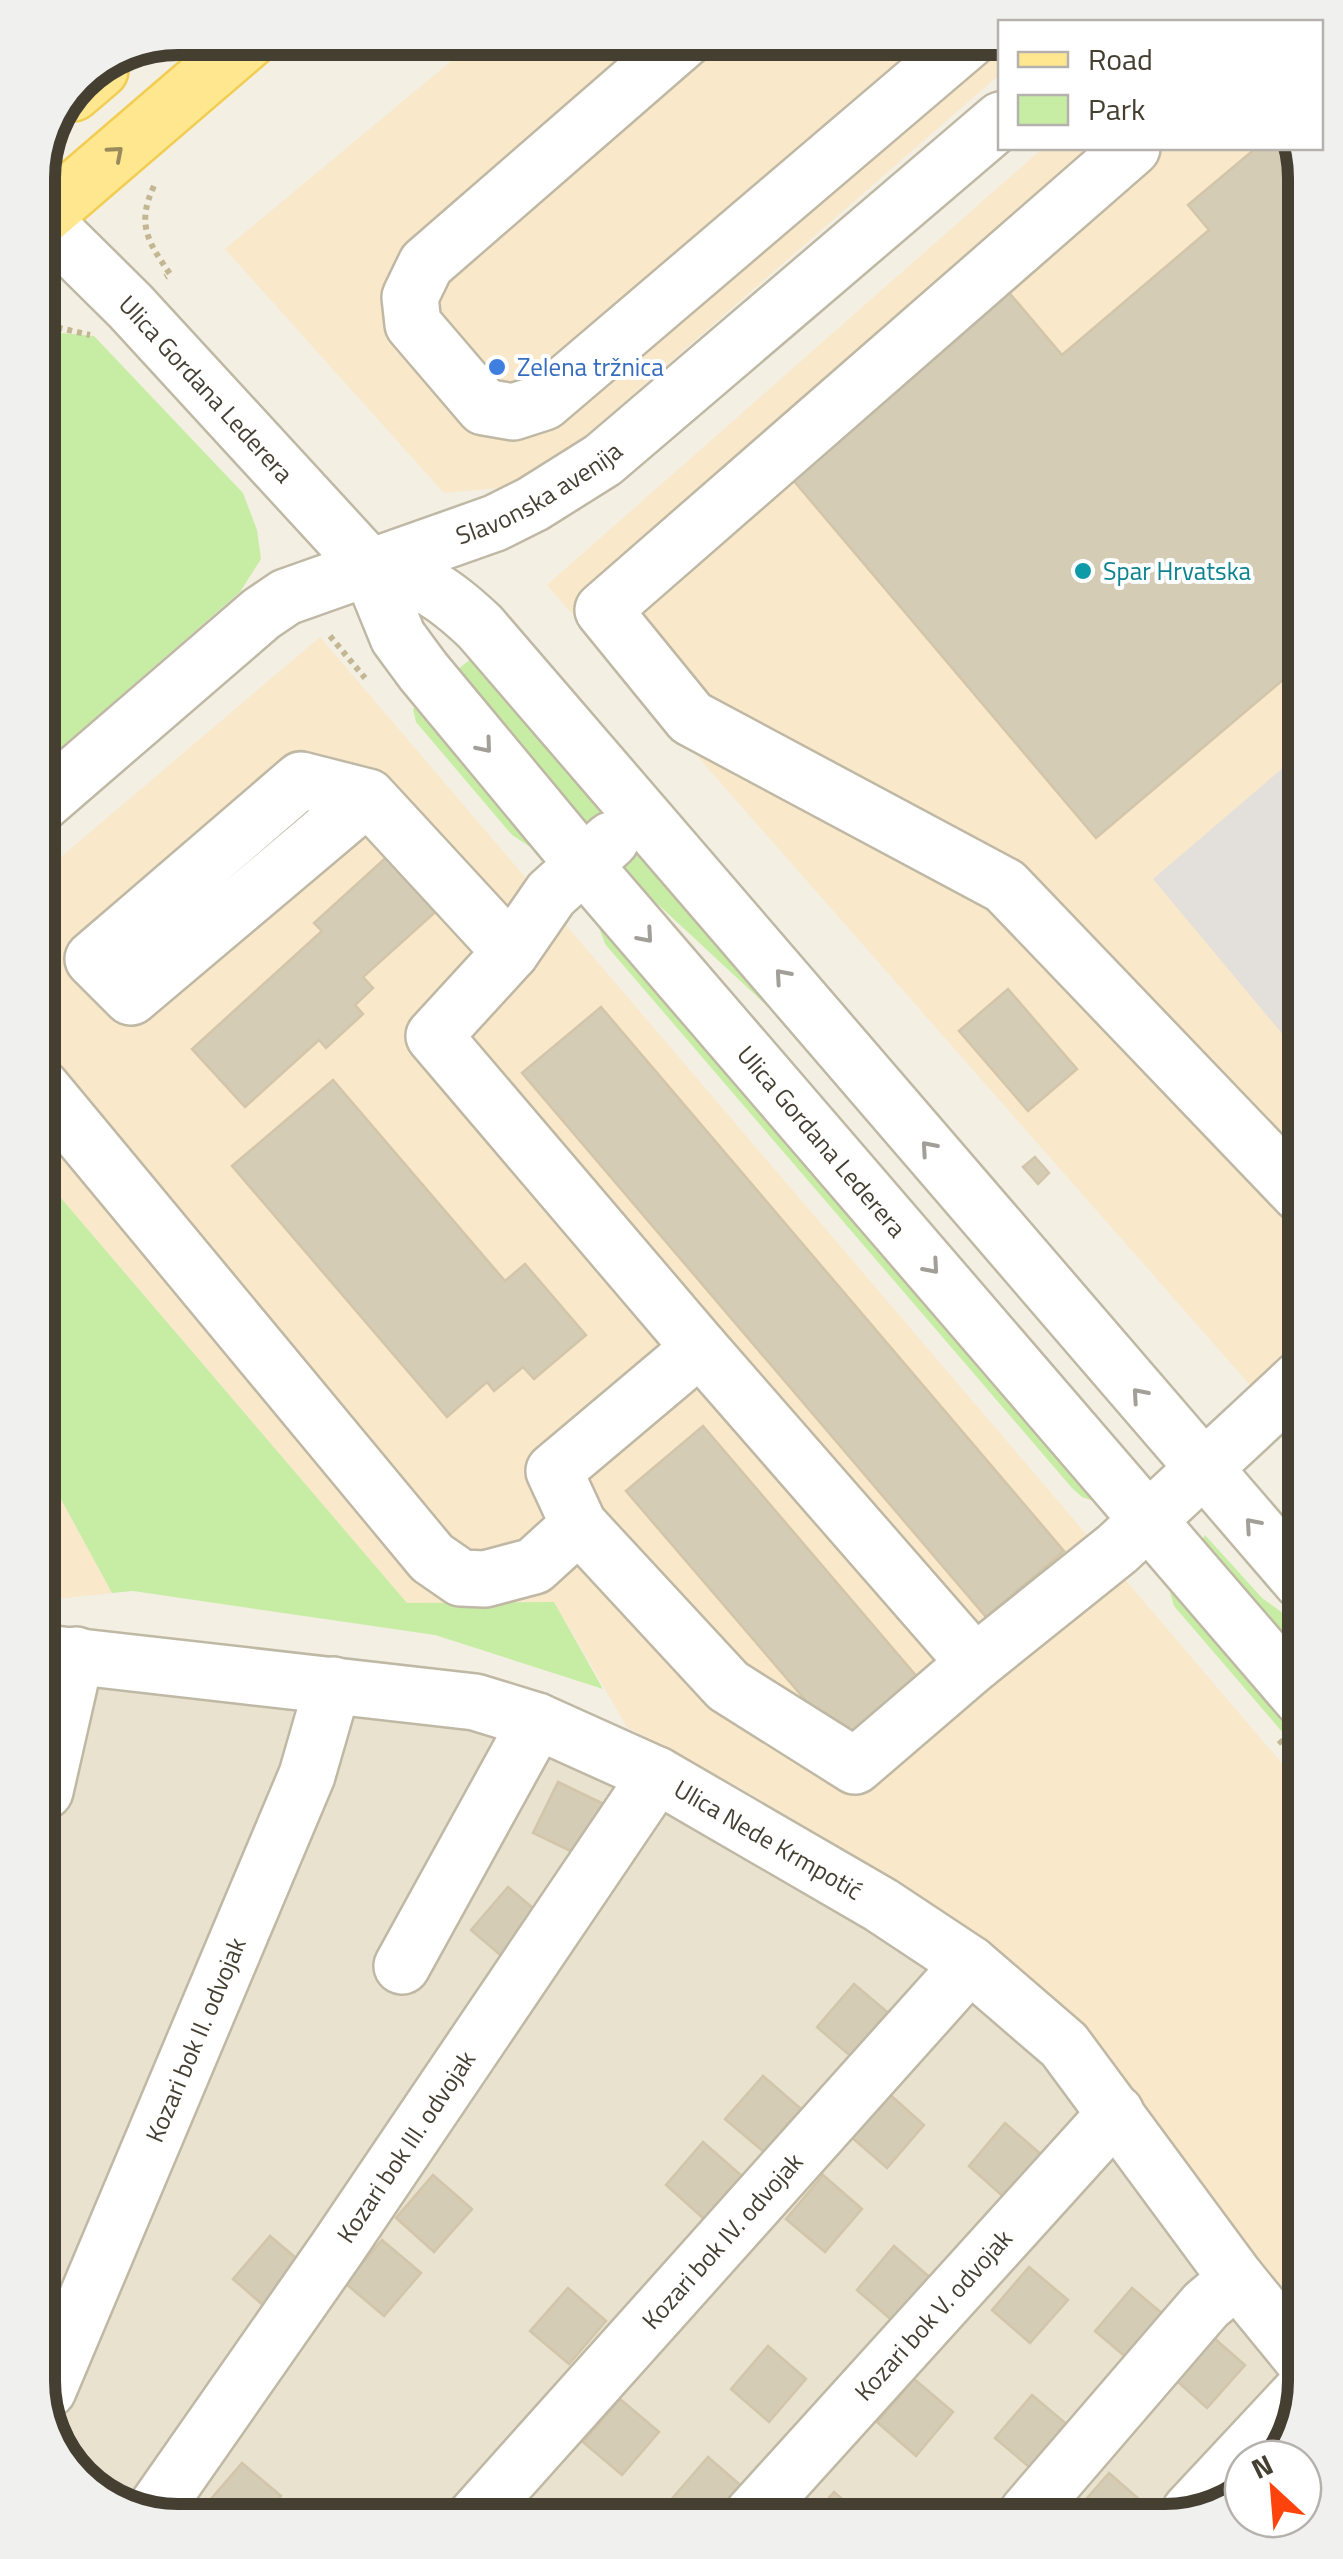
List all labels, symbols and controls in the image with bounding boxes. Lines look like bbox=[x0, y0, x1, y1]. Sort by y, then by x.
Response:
legend bbox=[998, 20, 1323, 150]
text: Road bbox=[1088, 36, 1153, 82]
text: Park bbox=[1088, 86, 1145, 132]
one-way arrow bbox=[104, 147, 123, 165]
street label: Ulica Gordana Lederera bbox=[110, 286, 303, 492]
place label: Zelena tržnica bbox=[517, 348, 664, 386]
marker: Zelena tržnica bbox=[486, 356, 508, 378]
street label: Slavonska avenija bbox=[451, 432, 631, 554]
place label: Spar Hrvatska bbox=[1103, 552, 1252, 590]
marker: Spar Hrvatska bbox=[1072, 560, 1094, 582]
one-way arrow bbox=[474, 734, 492, 753]
one-way arrow bbox=[635, 924, 653, 943]
one-way arrow bbox=[775, 970, 793, 988]
street label: Ulica Gordana Lederera bbox=[728, 1037, 916, 1246]
one-way arrow bbox=[922, 1141, 940, 1159]
one-way arrow bbox=[921, 1255, 939, 1273]
one-way arrow bbox=[1133, 1388, 1151, 1406]
one-way arrow bbox=[1246, 1519, 1264, 1537]
street label: Ulica Nede Krmpotić bbox=[667, 1770, 870, 1909]
street label: Kozari bok II. odvojak bbox=[135, 1931, 256, 2148]
street label: Kozari bok III. odvojak bbox=[327, 2043, 485, 2251]
street label: Kozari bok IV. odvojak bbox=[633, 2144, 812, 2338]
street label: Kozari bok V. odvojak bbox=[845, 2221, 1021, 2409]
north arrow bbox=[1223, 2439, 1323, 2539]
text: N bbox=[1244, 2443, 1280, 2490]

